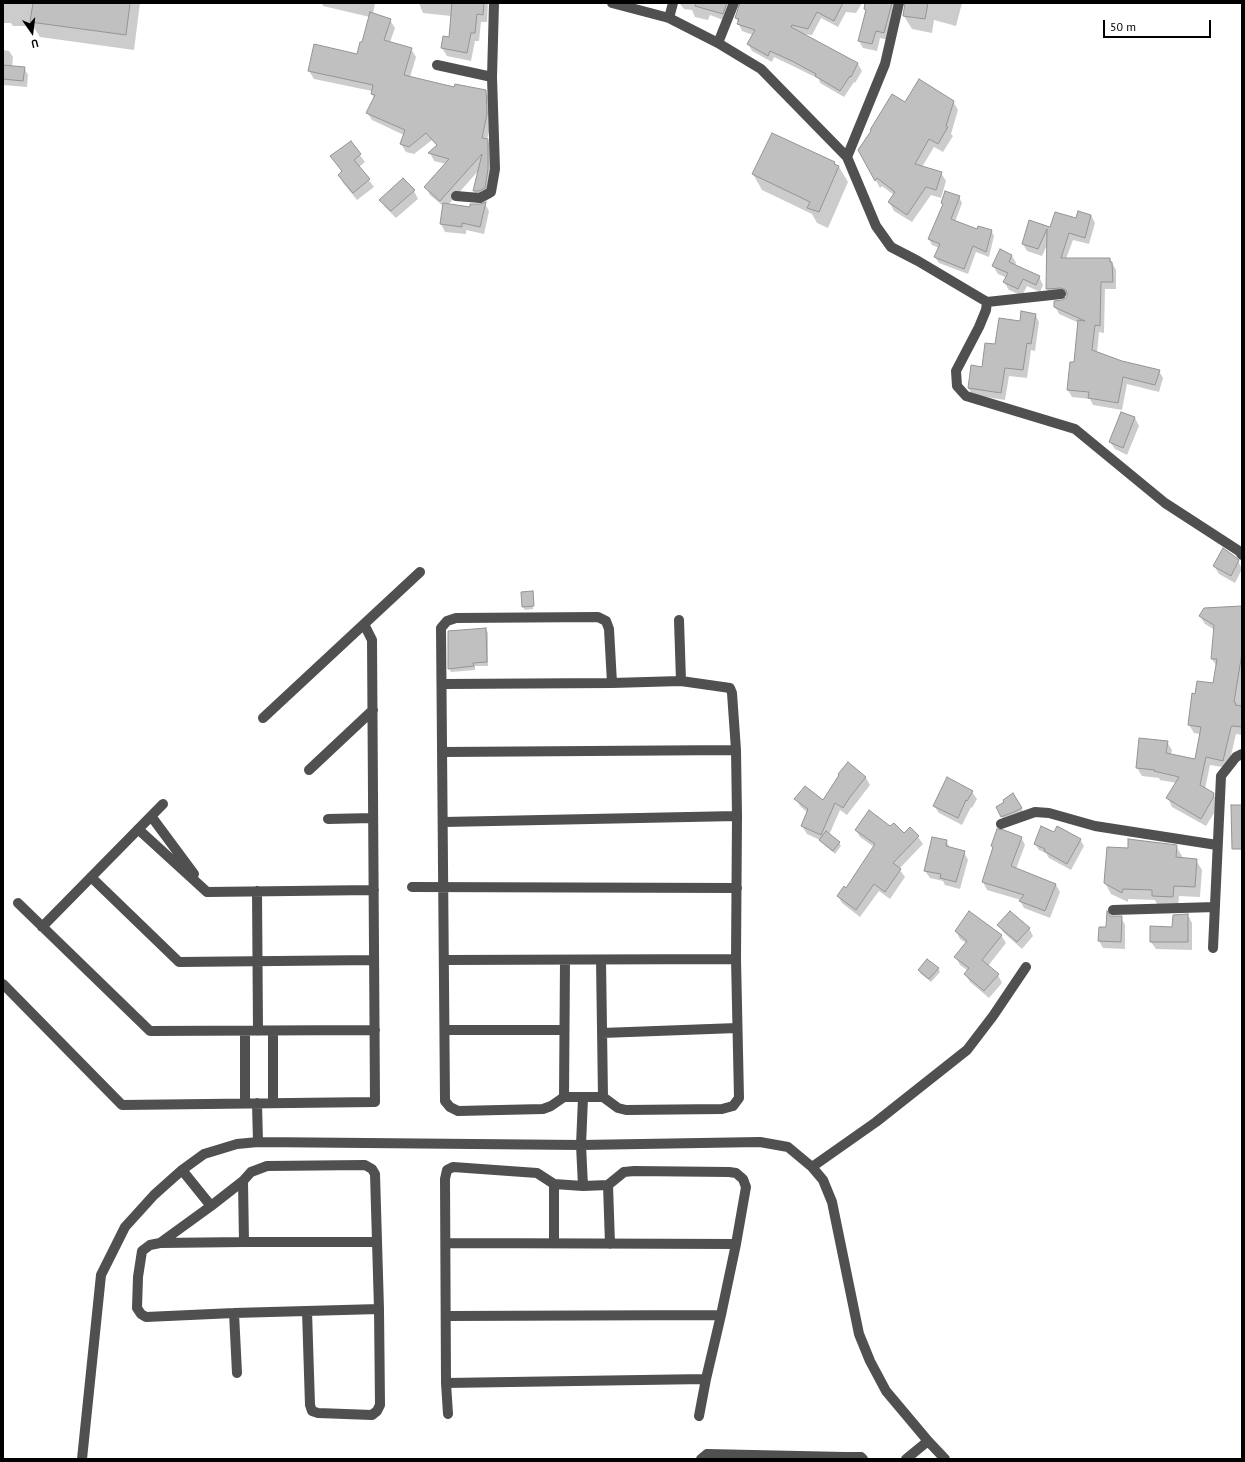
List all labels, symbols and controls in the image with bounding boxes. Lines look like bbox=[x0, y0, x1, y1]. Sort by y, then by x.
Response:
north arrow bbox=[12, 12, 52, 52]
scale bar bbox=[1105, 12, 1213, 38]
text: 50 m bbox=[1110, 19, 1136, 34]
text: U bbox=[30, 36, 40, 51]

